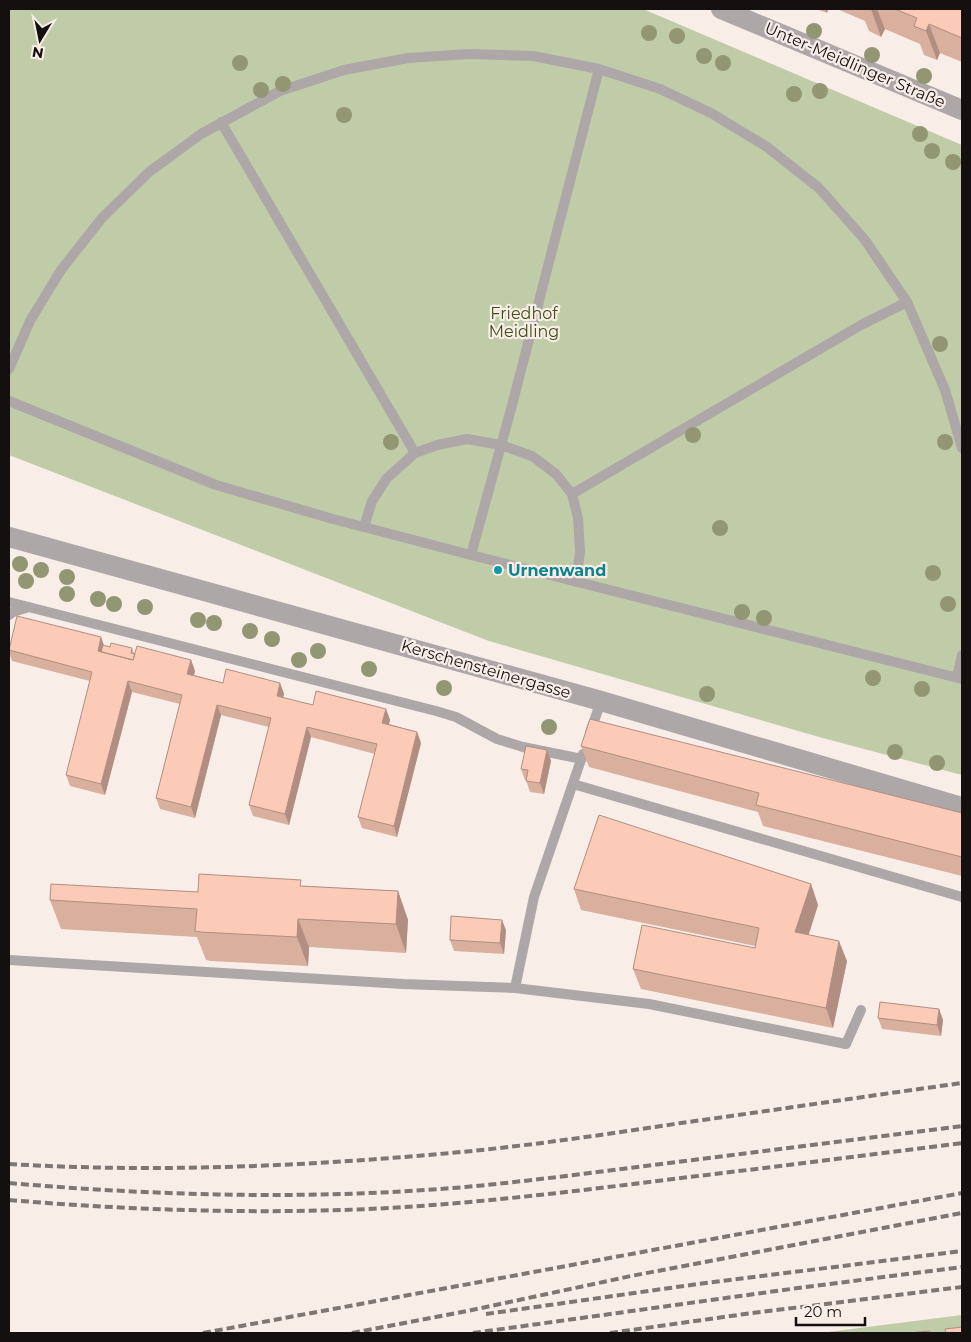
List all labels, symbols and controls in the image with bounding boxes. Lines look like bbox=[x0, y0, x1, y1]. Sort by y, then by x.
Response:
north arrow bbox=[15, 15, 65, 65]
street label: Unter-Meidlinger Straße bbox=[762, 18, 948, 112]
text: N bbox=[31, 43, 45, 63]
park label: Friedhof Meidling bbox=[489, 304, 559, 341]
place label: Urnenwand bbox=[508, 561, 606, 580]
marker: Urnenwand bbox=[492, 564, 504, 576]
street label: Kerschensteinergasse bbox=[399, 636, 573, 702]
scale bar bbox=[796, 1294, 865, 1326]
text: 20 m bbox=[804, 1302, 842, 1321]

